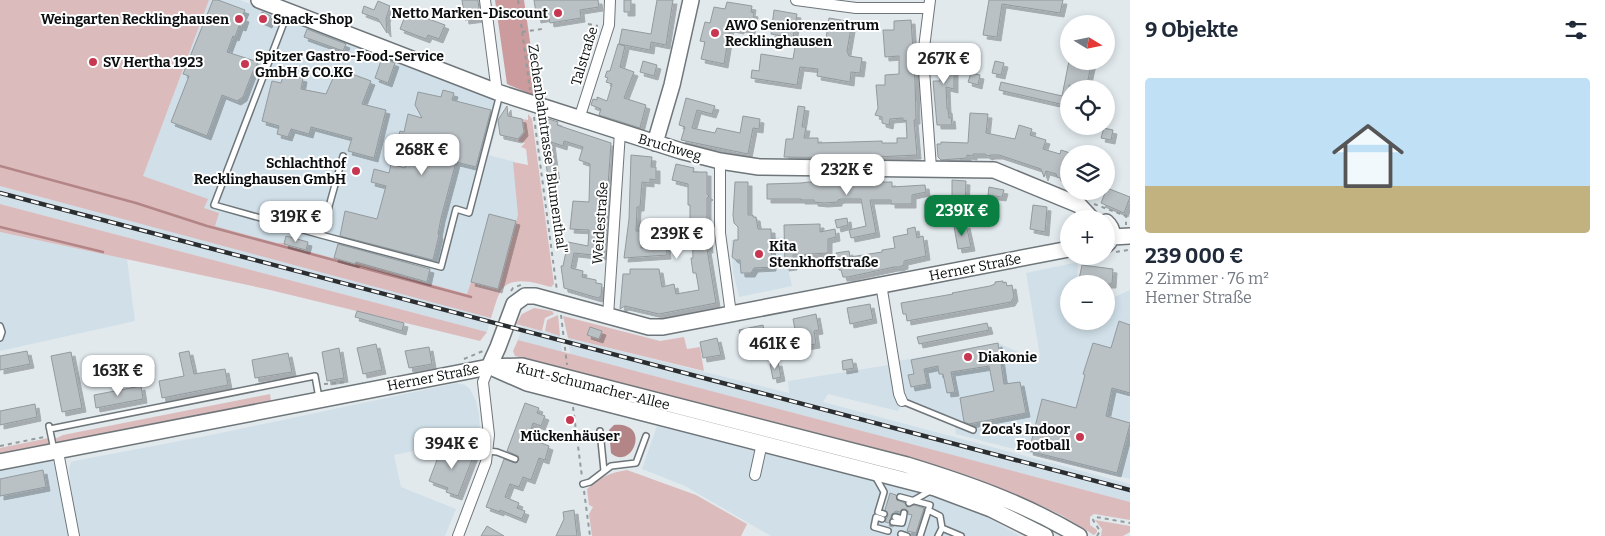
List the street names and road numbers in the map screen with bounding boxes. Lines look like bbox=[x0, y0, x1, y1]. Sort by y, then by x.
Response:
street label: Talstraße bbox=[567, 25, 602, 88]
street label: Zechenbahntrasse "Blumenthal" bbox=[524, 43, 571, 255]
street label: Bruchweg bbox=[636, 130, 704, 165]
street label: Weidestraße bbox=[589, 181, 612, 265]
street label: Herner Straße bbox=[928, 250, 1023, 285]
street label: Kurt-Schumacher-Allee bbox=[514, 359, 672, 414]
street label: Herner Straße bbox=[386, 360, 481, 395]

